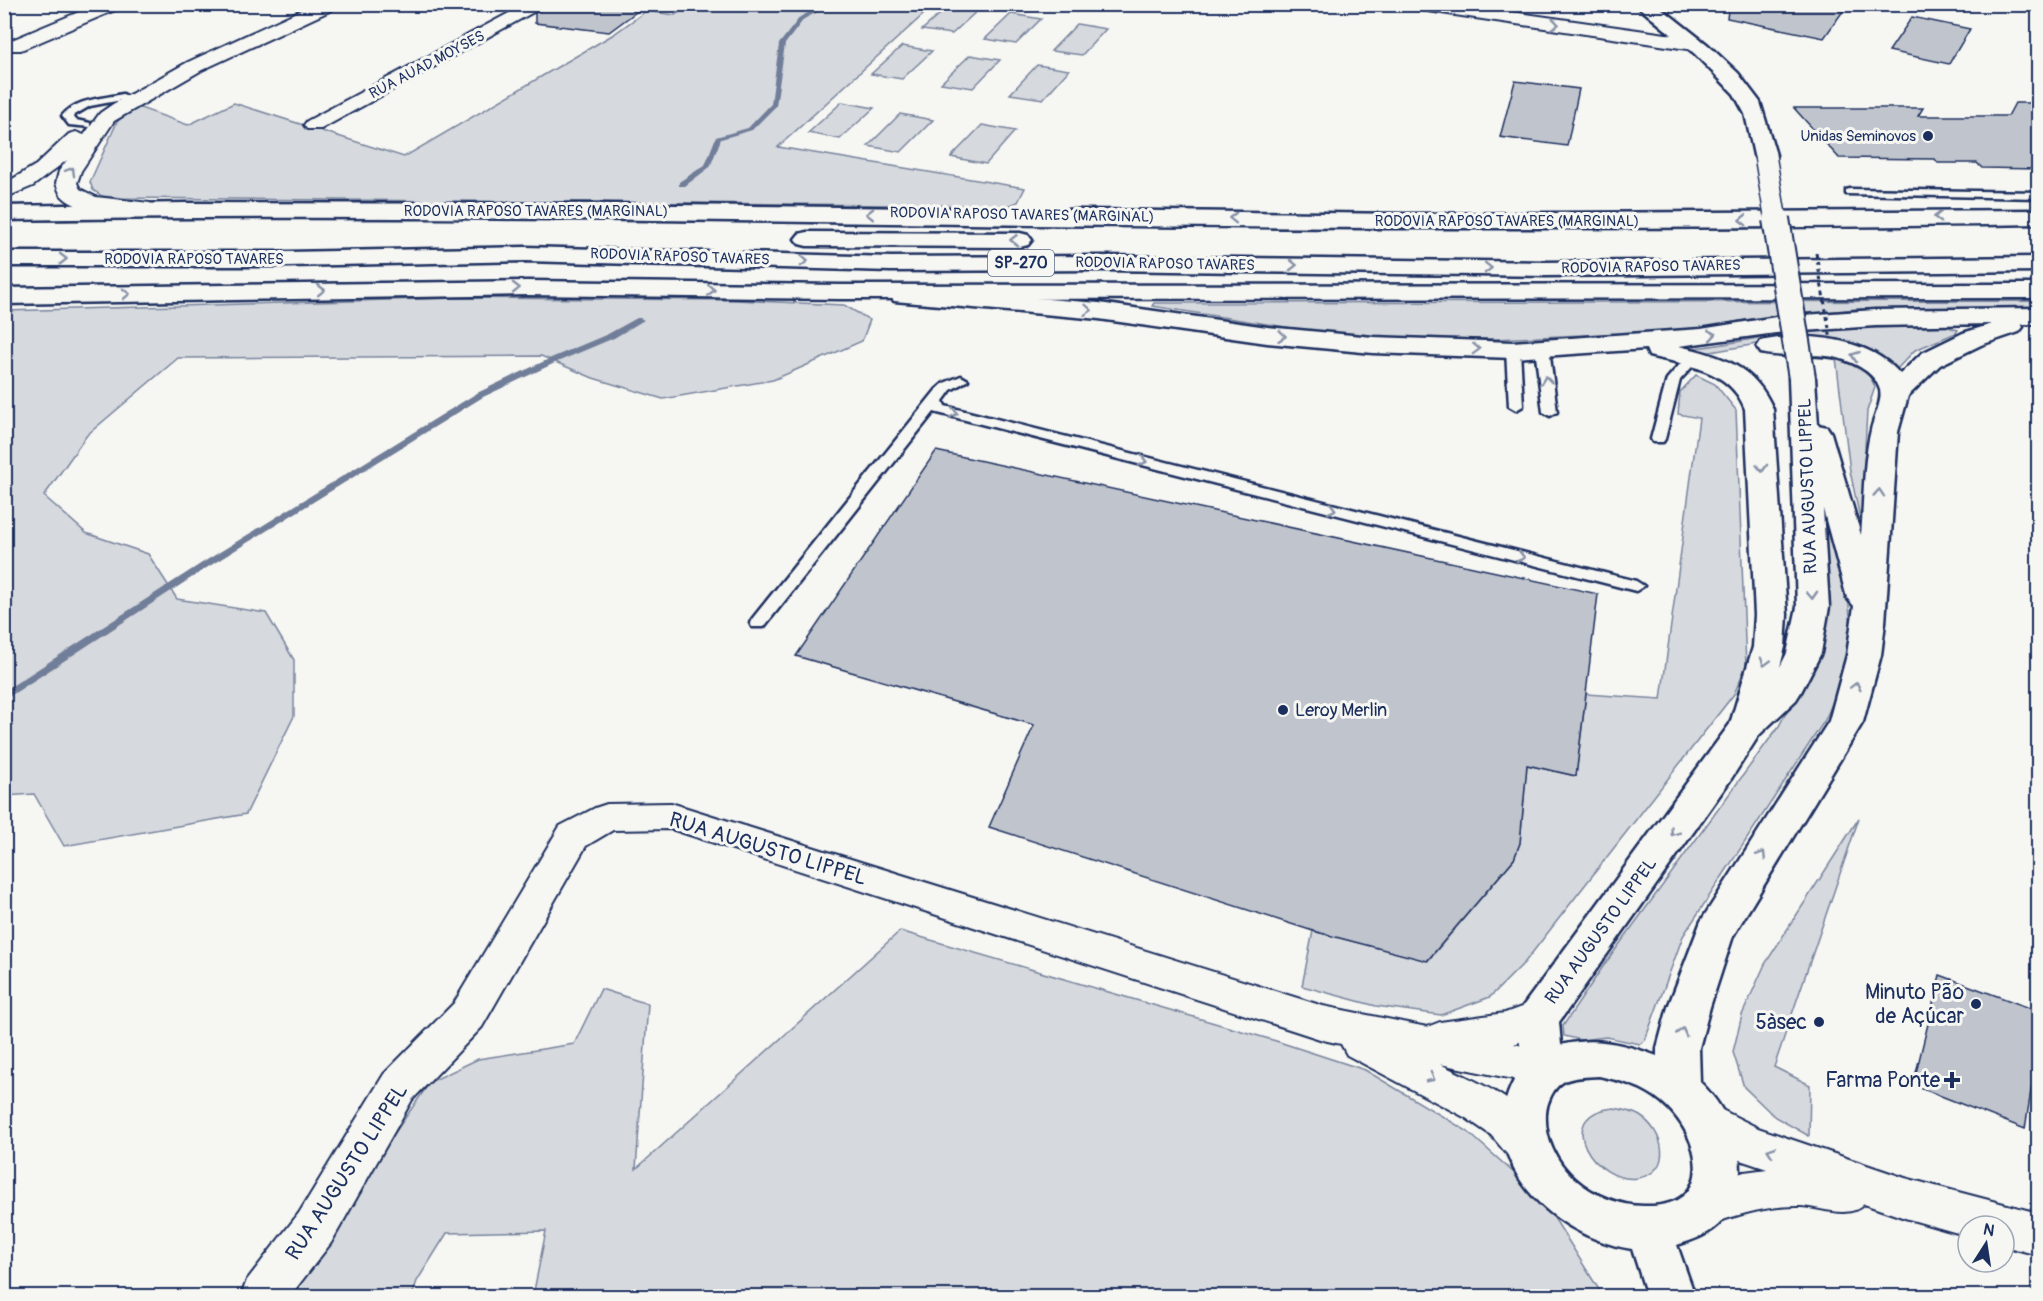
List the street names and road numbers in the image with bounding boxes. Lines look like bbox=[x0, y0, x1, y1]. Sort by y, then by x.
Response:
street label: RUA AUAD MOYSES bbox=[366, 27, 488, 103]
street label: RODOVIA RAPOSO TAVARES (MARGINAL) bbox=[404, 202, 668, 221]
street label: RODOVIA RAPOSO TAVARES (MARGINAL) bbox=[890, 203, 1154, 227]
street label: RODOVIA RAPOSO TAVARES (MARGINAL) bbox=[1375, 212, 1639, 231]
street label: RODOVIA RAPOSO TAVARES bbox=[590, 244, 770, 270]
street label: RODOVIA RAPOSO TAVARES bbox=[104, 250, 284, 269]
road number: SP-270 bbox=[988, 250, 1054, 276]
street label: RODOVIA RAPOSO TAVARES bbox=[1075, 253, 1255, 275]
street label: RODOVIA RAPOSO TAVARES bbox=[1561, 256, 1741, 278]
street label: RUA AUGUSTO LIPPEL bbox=[1793, 398, 1823, 574]
street label: RUA AUGUSTO LIPPEL bbox=[666, 806, 870, 892]
street label: RUA AUGUSTO LIPPEL bbox=[1540, 853, 1662, 1009]
street label: RUA AUGUSTO LIPPEL bbox=[280, 1079, 414, 1265]

